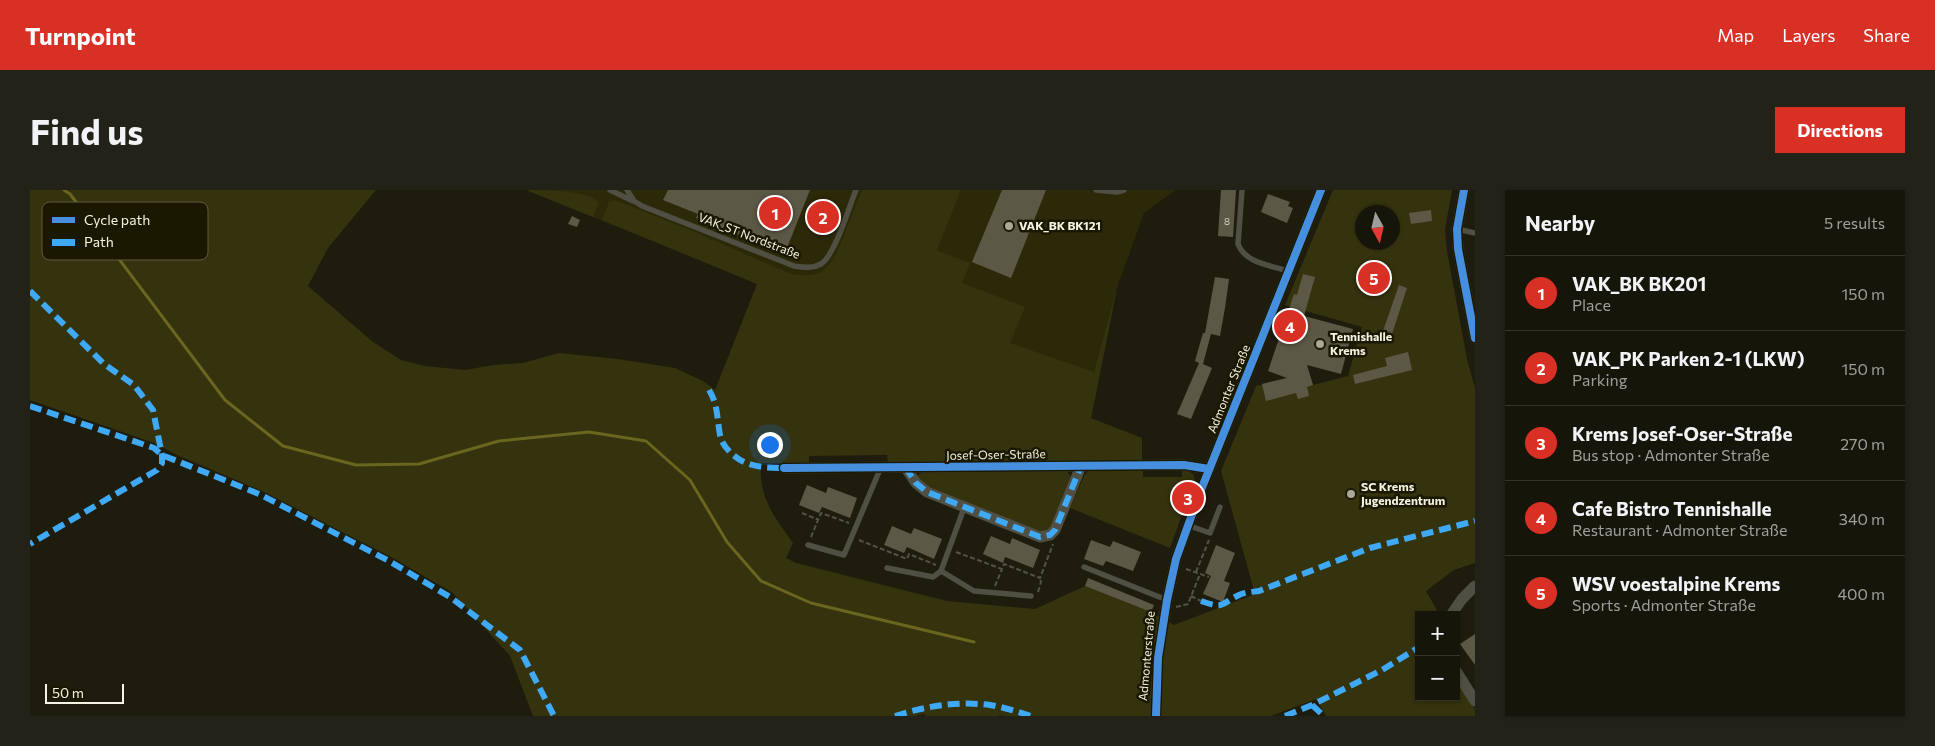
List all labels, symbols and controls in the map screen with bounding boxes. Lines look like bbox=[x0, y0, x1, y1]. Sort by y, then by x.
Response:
text: Turnpoint bbox=[25, 21, 136, 50]
text: Map bbox=[1717, 24, 1754, 46]
text: Layers bbox=[1782, 24, 1835, 46]
text: Share bbox=[1863, 24, 1910, 46]
button: Directions bbox=[1775, 107, 1905, 153]
text: Find us bbox=[30, 109, 144, 152]
pin: 1 bbox=[759, 194, 791, 232]
pin: 2 bbox=[807, 198, 839, 236]
legend bbox=[42, 202, 208, 260]
north arrow bbox=[1355, 205, 1400, 250]
street label: VAK_ST Nordstraße bbox=[696, 209, 802, 261]
text: Nearby bbox=[1525, 210, 1595, 235]
text: Cycle path bbox=[84, 211, 150, 228]
text: 5 results bbox=[1824, 213, 1885, 232]
house number: 8 bbox=[1224, 215, 1230, 227]
place label: VAK_BK BK121 bbox=[1019, 218, 1101, 233]
marker: VAK_BK BK121 bbox=[1003, 220, 1015, 232]
text: Path bbox=[84, 233, 114, 250]
pin: 5 bbox=[1358, 259, 1390, 297]
text: VAK_BK BK201 bbox=[1572, 272, 1706, 295]
text: 1 bbox=[1537, 284, 1545, 303]
text: 150 m bbox=[1842, 284, 1885, 303]
text: Place bbox=[1572, 295, 1611, 314]
pin: 4 bbox=[1274, 307, 1306, 345]
place label: Tennishalle Krems bbox=[1330, 329, 1392, 357]
marker: Tennishalle Krems bbox=[1314, 338, 1326, 350]
street label: Admonter Straße bbox=[1204, 342, 1252, 435]
text: VAK_PK Parken 2-1 (LKW) bbox=[1572, 347, 1805, 370]
text: 2 bbox=[1536, 359, 1546, 378]
text: 150 m bbox=[1842, 359, 1885, 378]
text: Parking bbox=[1572, 370, 1627, 389]
text: Krems Josef-Oser-Straße bbox=[1572, 422, 1792, 445]
your location bbox=[757, 432, 783, 458]
text: 3 bbox=[1536, 434, 1546, 453]
text: 270 m bbox=[1840, 434, 1885, 453]
text: Bus stop · Admonter Straße bbox=[1572, 445, 1770, 464]
street label: Josef-Oser-Straße bbox=[946, 446, 1046, 463]
pin: 3 bbox=[1172, 479, 1204, 517]
place label: SC Krems Jugendzentrum bbox=[1361, 479, 1445, 508]
marker: SC Krems Jugendzentrum bbox=[1345, 488, 1357, 500]
text: Cafe Bistro Tennishalle bbox=[1572, 497, 1772, 520]
text: 4 bbox=[1536, 509, 1546, 528]
text: 340 m bbox=[1839, 509, 1885, 528]
text: Restaurant · Admonter Straße bbox=[1572, 520, 1787, 539]
text: WSV voestalpine Krems bbox=[1572, 572, 1780, 595]
text: 5 bbox=[1536, 584, 1546, 603]
text: 400 m bbox=[1837, 584, 1885, 603]
text: Sports · Admonter Straße bbox=[1572, 595, 1756, 614]
street label: Admonterstraße bbox=[1135, 610, 1157, 701]
map controls bbox=[1415, 611, 1460, 701]
button: + bbox=[1415, 611, 1460, 656]
button: − bbox=[1415, 656, 1460, 701]
scale bar bbox=[45, 681, 124, 704]
text: 50 m bbox=[52, 684, 84, 701]

